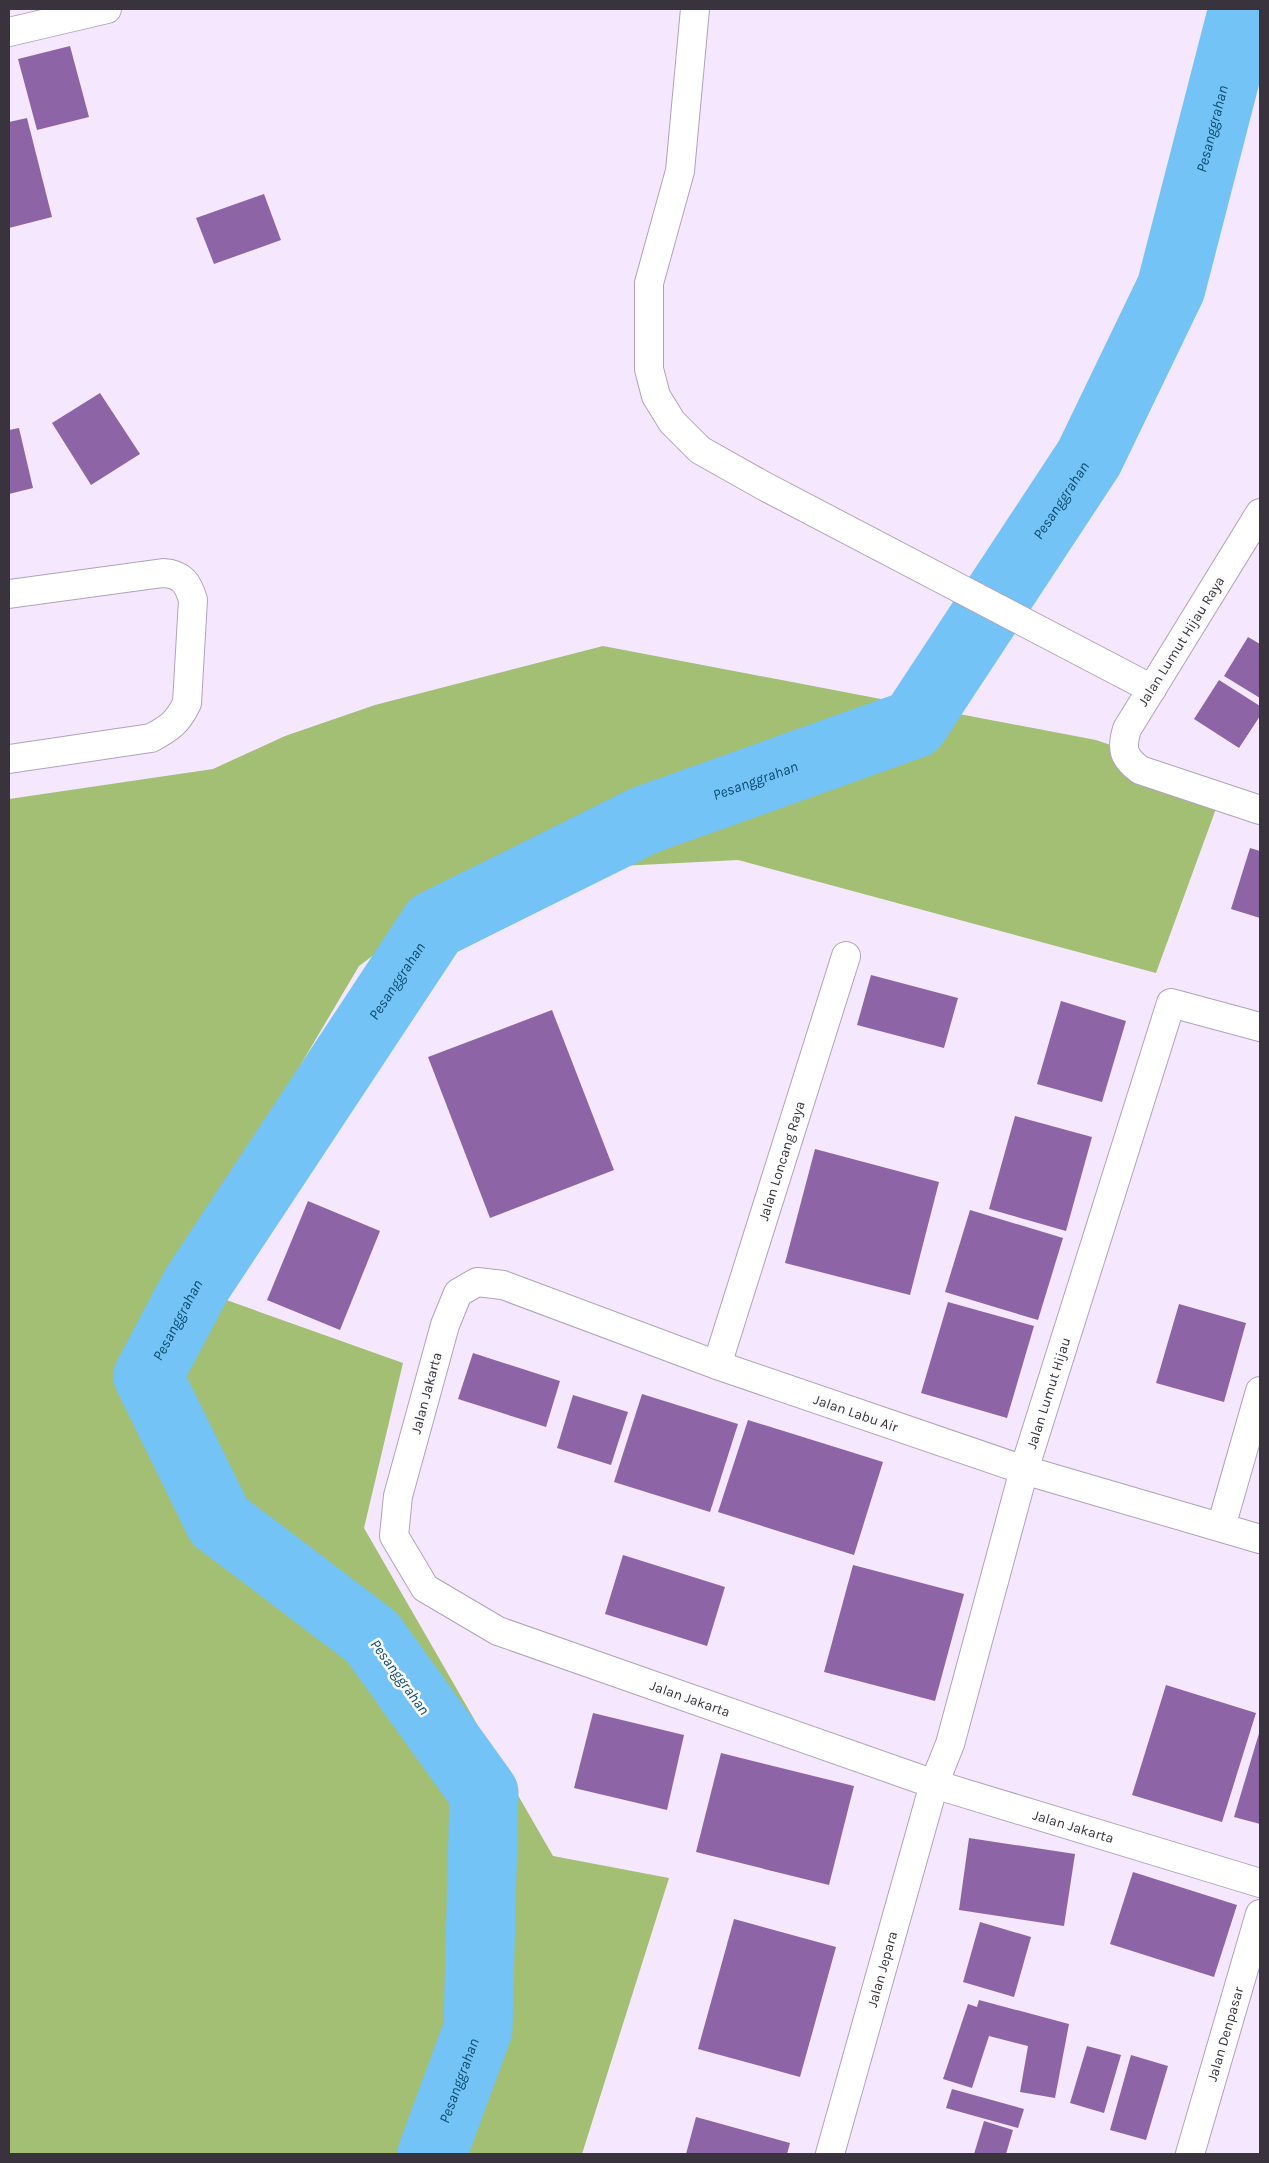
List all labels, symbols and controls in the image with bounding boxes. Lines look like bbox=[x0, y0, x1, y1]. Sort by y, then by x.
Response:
water label: Pesanggrahan bbox=[1192, 83, 1232, 174]
water label: Pesanggrahan bbox=[1029, 458, 1093, 543]
street label: Jalan Lumut Hijau Raya bbox=[1135, 573, 1228, 709]
water label: Pesanggrahan bbox=[710, 757, 800, 804]
water label: Pesanggrahan bbox=[365, 939, 429, 1023]
street label: Jalan Loncang Raya bbox=[755, 1099, 809, 1223]
water label: Pesanggrahan bbox=[149, 1276, 206, 1364]
street label: Jalan Lumut Hijau bbox=[1023, 1335, 1074, 1451]
street label: Jalan Jakarta bbox=[407, 1350, 446, 1436]
street label: Jalan Labu Air bbox=[811, 1391, 901, 1436]
water label: Pesanggrahan bbox=[367, 1636, 433, 1718]
street label: Jalan Jakarta bbox=[648, 1677, 732, 1721]
street label: Jalan Jakarta bbox=[1031, 1806, 1116, 1847]
street label: Jalan Jepara bbox=[864, 1929, 901, 2009]
street label: Jalan Denpasar bbox=[1204, 1984, 1248, 2083]
water label: Pesanggrahan bbox=[435, 2036, 483, 2126]

